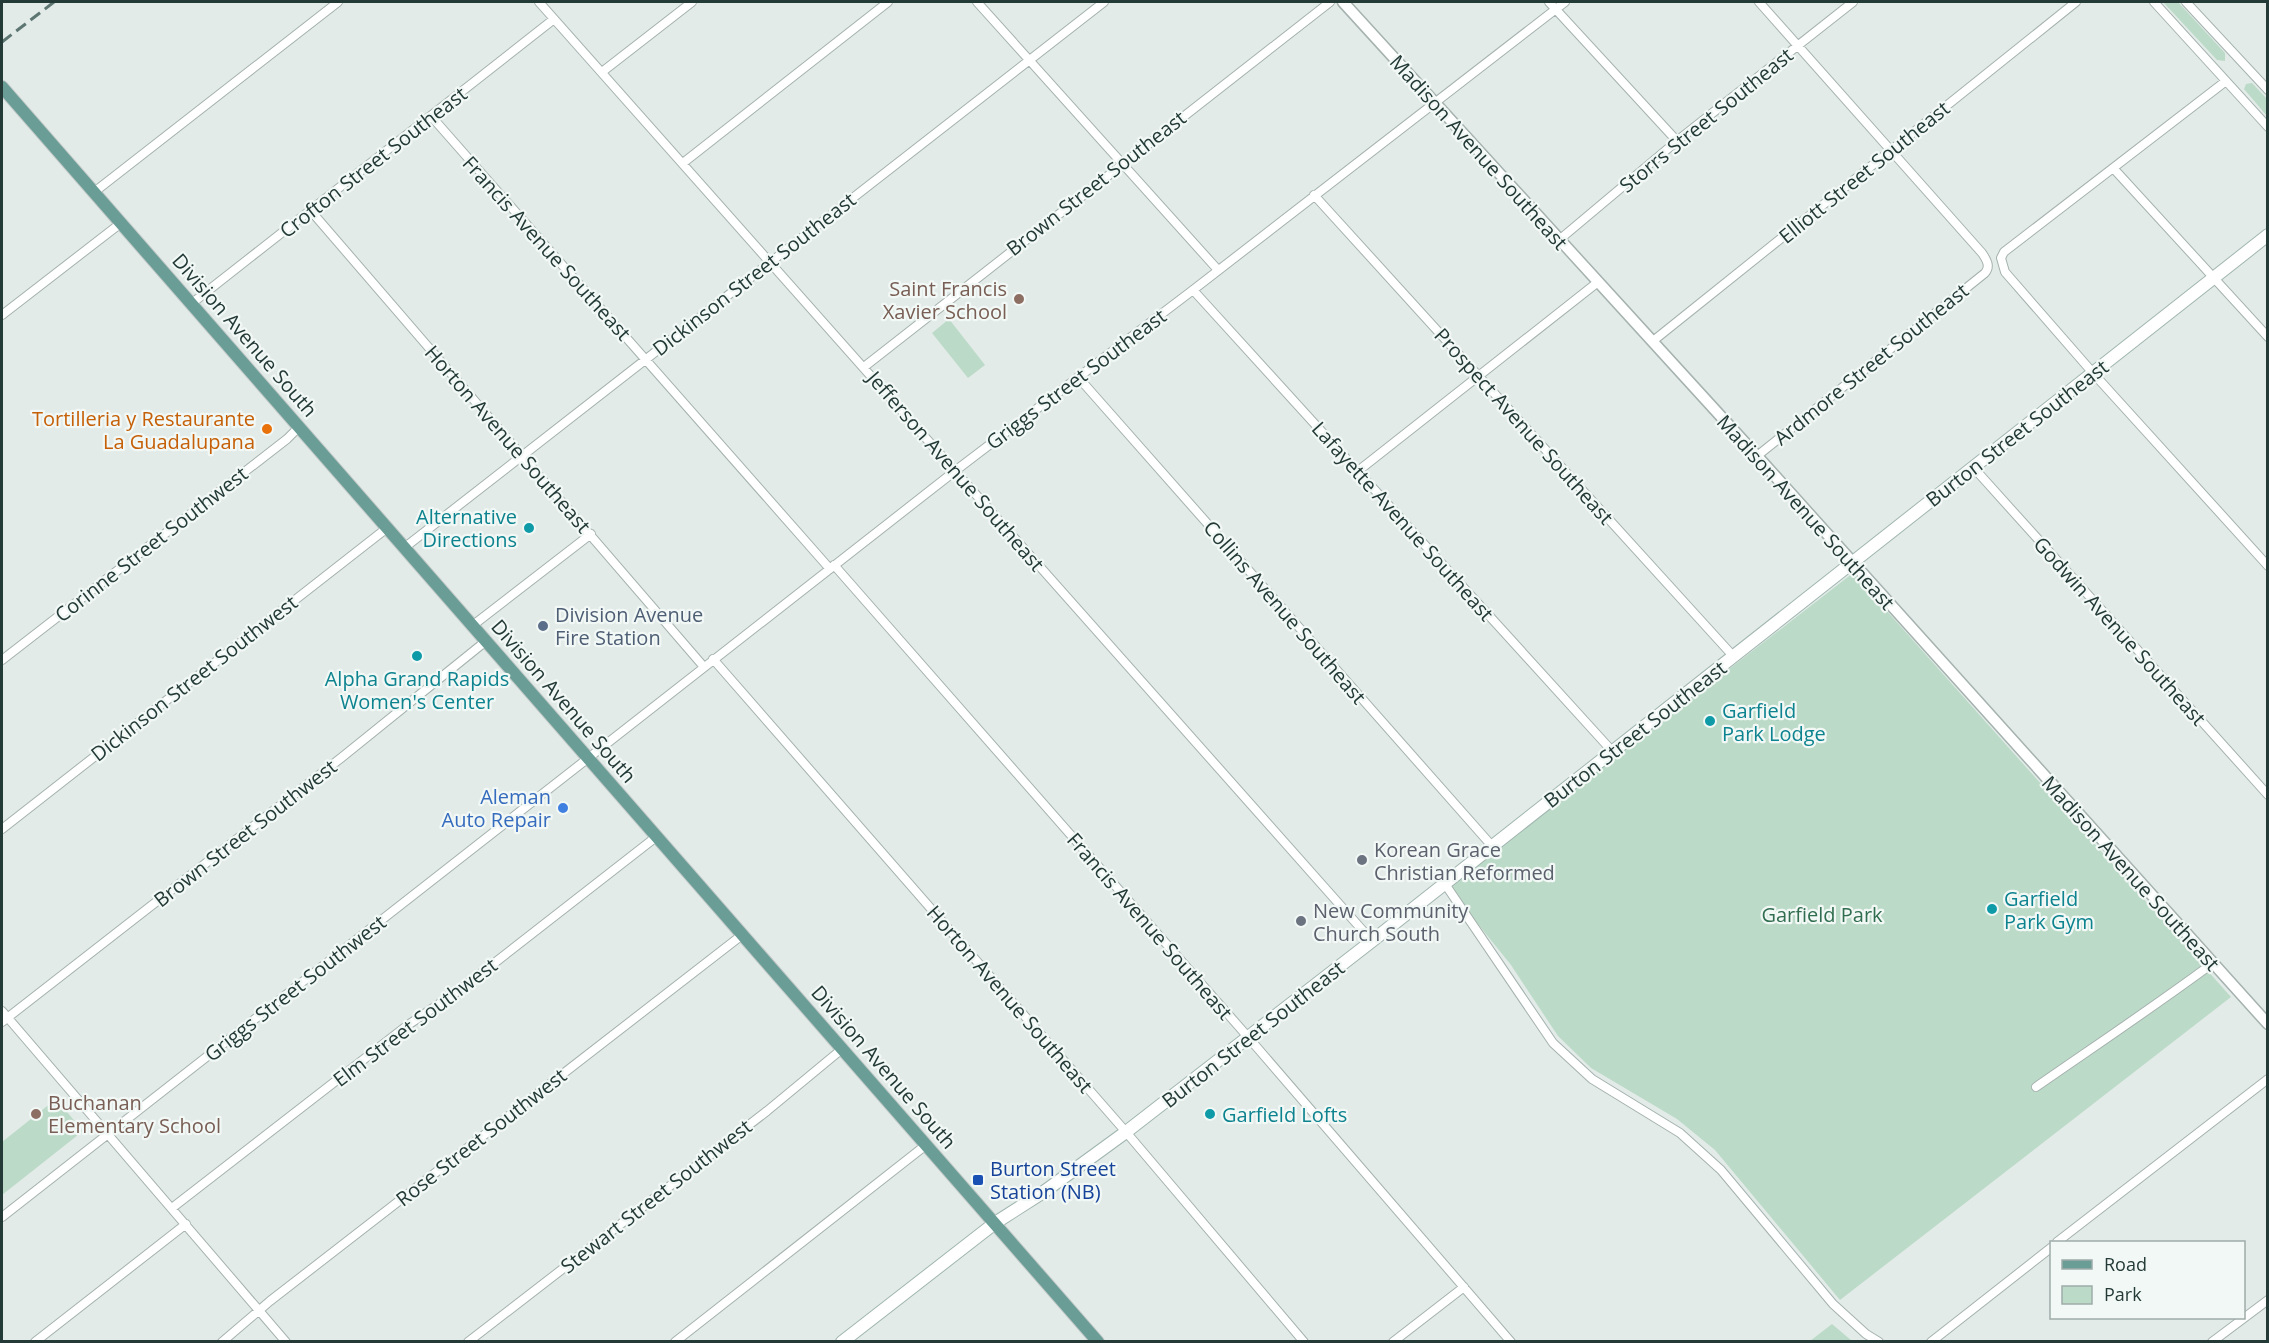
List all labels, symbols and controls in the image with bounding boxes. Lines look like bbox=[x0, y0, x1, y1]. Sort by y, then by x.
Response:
street label: Storrs Street Southeast bbox=[1614, 42, 1798, 198]
street label: Madison Avenue Southeast bbox=[1384, 49, 1574, 255]
street label: Crofton Street Southeast bbox=[274, 80, 472, 244]
street label: Elliott Street Southeast bbox=[1773, 95, 1955, 249]
street label: Brown Street Southeast bbox=[1001, 104, 1191, 262]
street label: Francis Avenue Southeast bbox=[457, 150, 637, 346]
street label: Dickinson Street Southeast bbox=[647, 186, 861, 362]
street label: Division Avenue South bbox=[167, 248, 323, 422]
place label: Saint Francis Xavier School bbox=[883, 275, 1007, 325]
street label: Ardmore Street Southeast bbox=[1768, 277, 1974, 451]
marker: Saint Francis Xavier School bbox=[1012, 292, 1026, 306]
street label: Griggs Street Southeast bbox=[980, 302, 1172, 456]
street label: Prospect Avenue Southeast bbox=[1428, 322, 1620, 530]
street label: Horton Avenue Southeast bbox=[419, 340, 597, 538]
street label: Burton Street Southeast bbox=[1920, 353, 2114, 513]
street label: Jefferson Avenue Southeast bbox=[860, 364, 1050, 577]
place label: Tortilleria y Restaurante La Guadalupana bbox=[32, 405, 255, 455]
street label: Madison Avenue Southeast bbox=[1711, 409, 1901, 615]
street label: Lafayette Avenue Southeast bbox=[1306, 415, 1500, 627]
marker: Tortilleria y Restaurante La Guadalupana bbox=[260, 422, 274, 436]
street label: Corinne Street Southwest bbox=[49, 460, 253, 628]
place label: Alternative Directions bbox=[416, 503, 517, 553]
street label: Collins Avenue Southeast bbox=[1198, 514, 1372, 710]
marker: Alternative Directions bbox=[522, 521, 536, 535]
street label: Godwin Avenue Southeast bbox=[2028, 531, 2212, 731]
street label: Dickinson Street Southwest bbox=[85, 589, 303, 767]
place label: Division Avenue Fire Station bbox=[555, 601, 703, 651]
street label: Division Avenue South bbox=[486, 614, 642, 788]
marker: Division Avenue Fire Station bbox=[536, 619, 550, 633]
marker: Alpha Grand Rapids Women's Center bbox=[410, 649, 424, 663]
street label: Burton Street Southeast bbox=[1538, 654, 1732, 814]
place label: Alpha Grand Rapids Women's Center bbox=[325, 665, 509, 715]
place label: Garfield Park Lodge bbox=[1722, 697, 1826, 747]
marker: Garfield Park Lodge bbox=[1703, 714, 1717, 728]
street label: Brown Street Southwest bbox=[148, 753, 342, 913]
street label: Madison Avenue Southeast bbox=[2036, 770, 2226, 976]
place label: Aleman Auto Repair bbox=[442, 783, 551, 833]
marker: Aleman Auto Repair bbox=[556, 801, 570, 815]
street label: Francis Avenue Southeast bbox=[1061, 827, 1239, 1025]
place label: Korean Grace Christian Reformed bbox=[1374, 836, 1555, 886]
marker: Korean Grace Christian Reformed bbox=[1355, 853, 1369, 867]
place label: Garfield Park Gym bbox=[2004, 885, 2094, 935]
place label: New Community Church South bbox=[1313, 897, 1469, 947]
street label: Horton Avenue Southeast bbox=[921, 900, 1099, 1098]
park label: Garfield Park bbox=[1761, 901, 1883, 928]
marker: Garfield Park Gym bbox=[1985, 902, 1999, 916]
street label: Griggs Street Southwest bbox=[199, 909, 391, 1067]
marker: New Community Church South bbox=[1294, 914, 1308, 928]
street label: Elm Street Southwest bbox=[327, 951, 503, 1093]
street label: Burton Street Southeast bbox=[1156, 954, 1350, 1114]
street label: Division Avenue South bbox=[806, 980, 962, 1154]
street label: Rose Street Southwest bbox=[390, 1062, 572, 1212]
place label: Buchanan Elementary School bbox=[48, 1089, 221, 1139]
place label: Garfield Lofts bbox=[1222, 1101, 1347, 1128]
marker: Buchanan Elementary School bbox=[29, 1107, 43, 1121]
marker: Garfield Lofts bbox=[1203, 1107, 1217, 1121]
street label: Stewart Street Southwest bbox=[555, 1113, 757, 1279]
place label: Burton Street Station (NB) bbox=[990, 1155, 1116, 1205]
marker: Burton Street Station (NB) bbox=[971, 1173, 985, 1187]
legend bbox=[2050, 1241, 2245, 1319]
text: Road bbox=[2104, 1252, 2147, 1276]
text: Park bbox=[2104, 1282, 2142, 1306]

